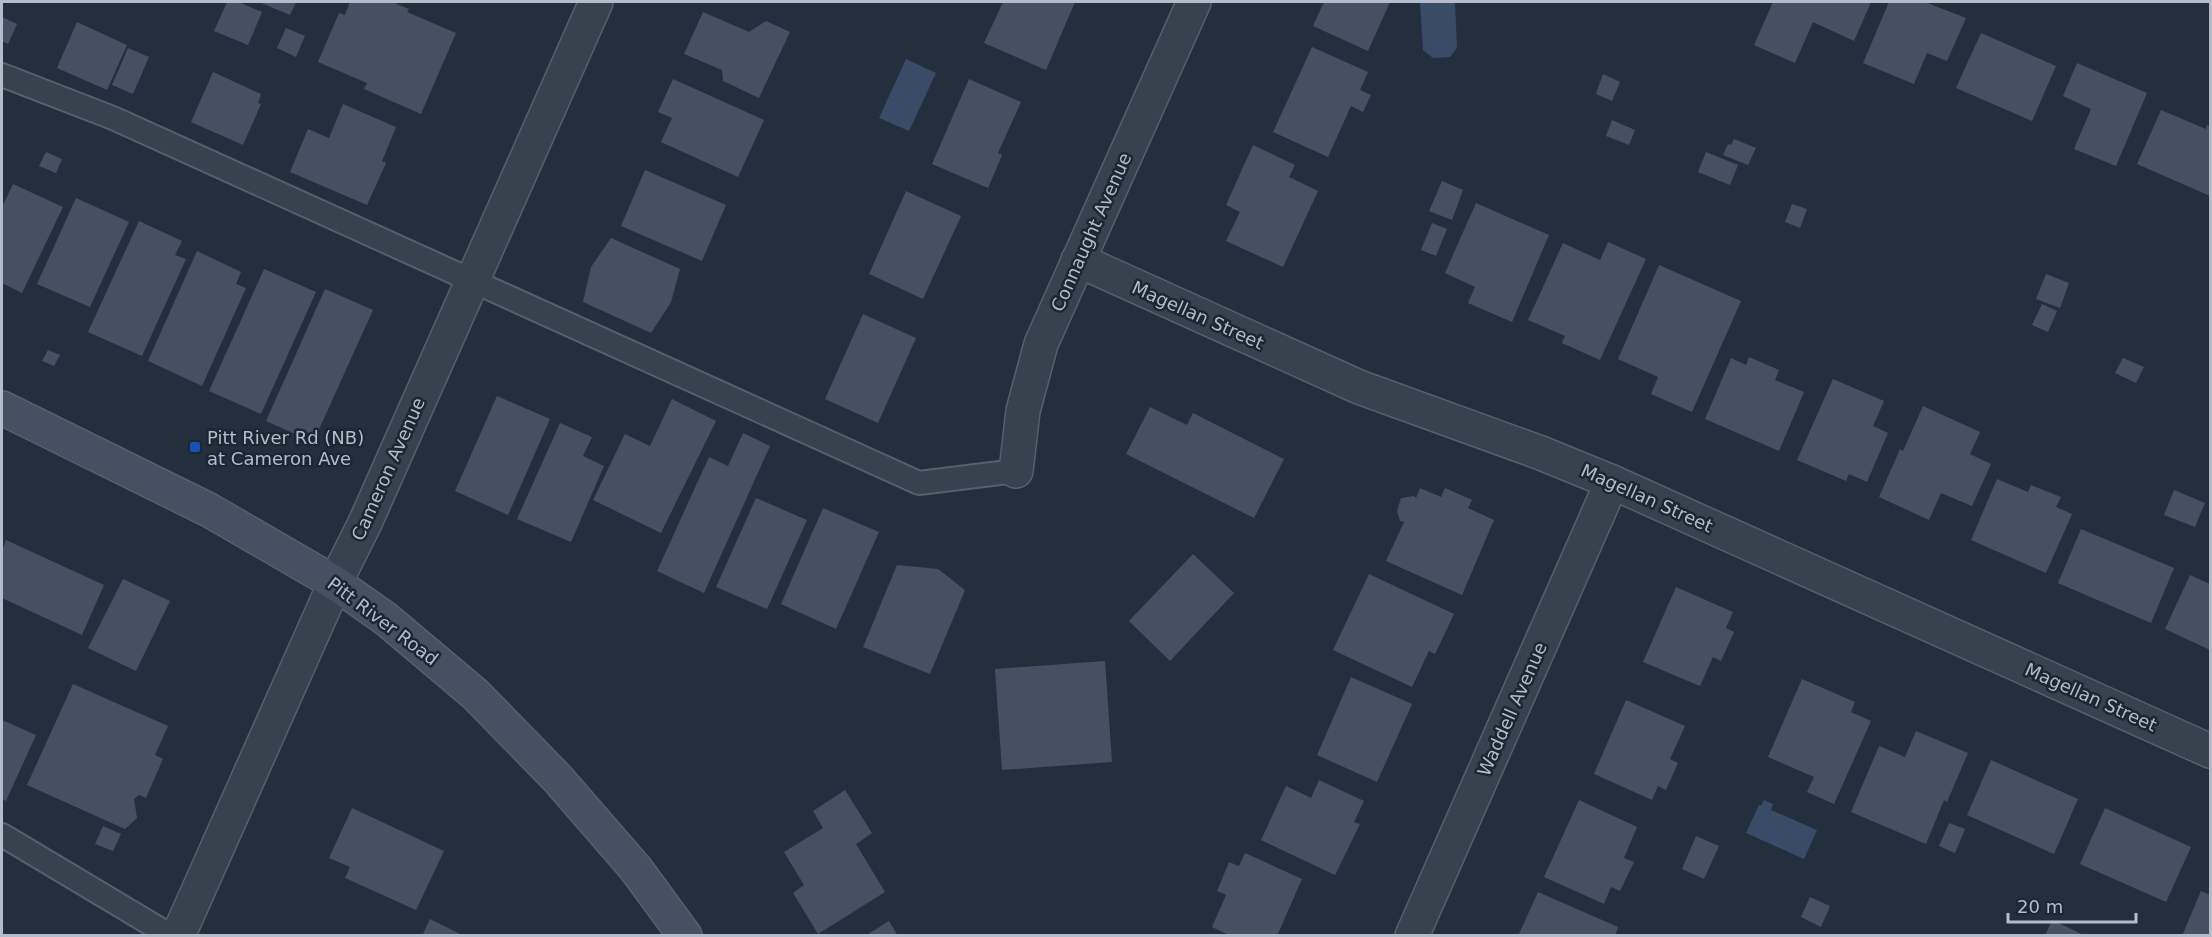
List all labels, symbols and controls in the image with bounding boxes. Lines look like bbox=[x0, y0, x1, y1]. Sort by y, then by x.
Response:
street label: Connaught Avenue bbox=[1047, 149, 1135, 315]
street label: Magellan Street bbox=[1129, 277, 1267, 353]
street label: Cameron Avenue bbox=[347, 394, 429, 544]
place label: Pitt River Rd (NB) at Cameron Ave bbox=[207, 427, 364, 469]
marker: Pitt River Rd (NB) at Cameron Ave bbox=[188, 440, 202, 454]
street label: Magellan Street bbox=[1578, 460, 1716, 536]
street label: Pitt River Road bbox=[324, 573, 442, 669]
street label: Waddell Avenue bbox=[1473, 639, 1551, 779]
street label: Magellan Street bbox=[2022, 659, 2160, 735]
scale bar bbox=[2008, 886, 2136, 924]
text: 20 m bbox=[2017, 896, 2063, 917]

